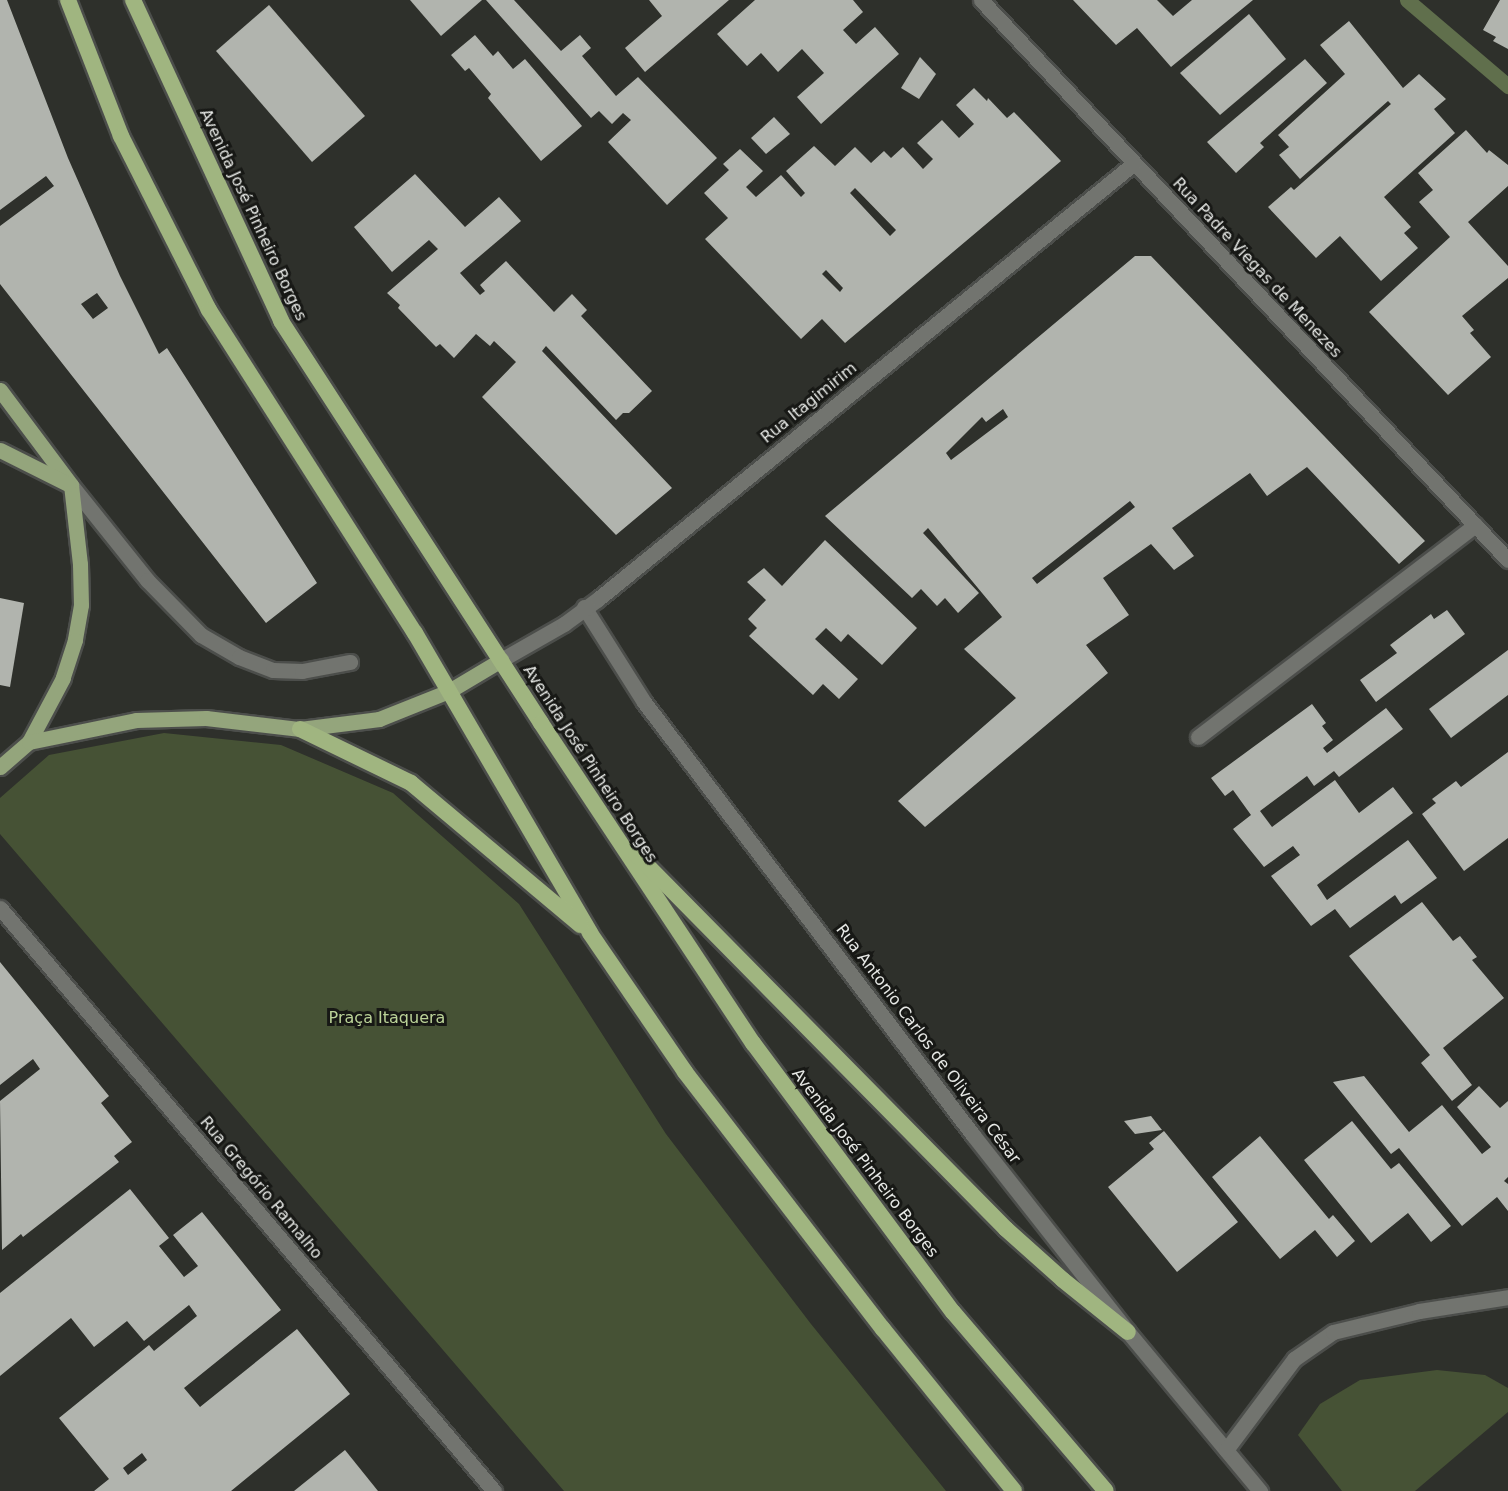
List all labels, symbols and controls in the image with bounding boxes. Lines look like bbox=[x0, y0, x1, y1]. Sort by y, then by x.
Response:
street label: Avenida José Pinheiro Borges bbox=[195, 106, 311, 324]
street label: Rua Padre Viegas de Menezes bbox=[1168, 174, 1346, 362]
street label: Rua Itagimirim bbox=[757, 359, 861, 447]
street label: Avenida José Pinheiro Borges bbox=[519, 662, 661, 866]
street label: Rua Antonio Carlos de Oliveira César bbox=[832, 921, 1024, 1167]
park label: Praça Itaquera bbox=[329, 1008, 445, 1028]
street label: Avenida José Pinheiro Borges bbox=[788, 1065, 942, 1261]
street label: Rua Gregório Ramalho bbox=[196, 1113, 326, 1263]

